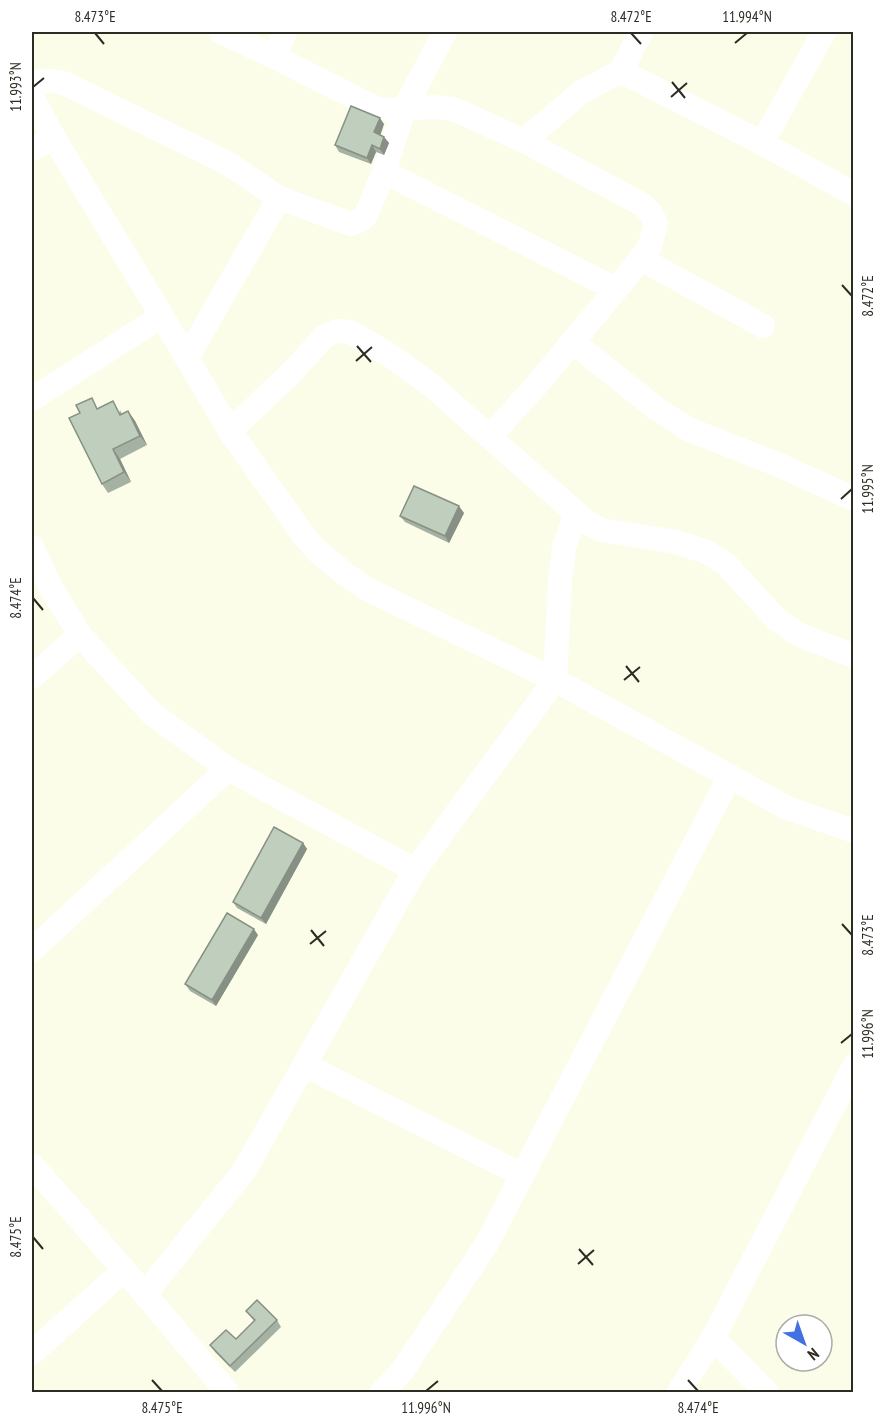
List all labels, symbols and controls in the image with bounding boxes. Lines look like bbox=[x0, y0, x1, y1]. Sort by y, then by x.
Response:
text: 8.473°E bbox=[74, 7, 116, 26]
text: 8.472°E bbox=[610, 7, 652, 26]
text: 11.994°N bbox=[722, 7, 772, 26]
text: 11.993°N bbox=[6, 62, 25, 112]
text: 8.472°E bbox=[858, 275, 877, 317]
text: 11.995°N bbox=[858, 464, 877, 514]
text: 8.474°E bbox=[6, 577, 25, 619]
text: 8.473°E bbox=[858, 914, 877, 956]
text: 11.996°N bbox=[858, 1009, 877, 1059]
text: 8.475°E bbox=[6, 1216, 25, 1258]
north arrow bbox=[774, 1313, 834, 1373]
text: N bbox=[804, 1344, 823, 1365]
text: 8.475°E bbox=[141, 1398, 183, 1417]
text: 11.996°N bbox=[401, 1398, 451, 1417]
text: 8.474°E bbox=[677, 1398, 719, 1417]

